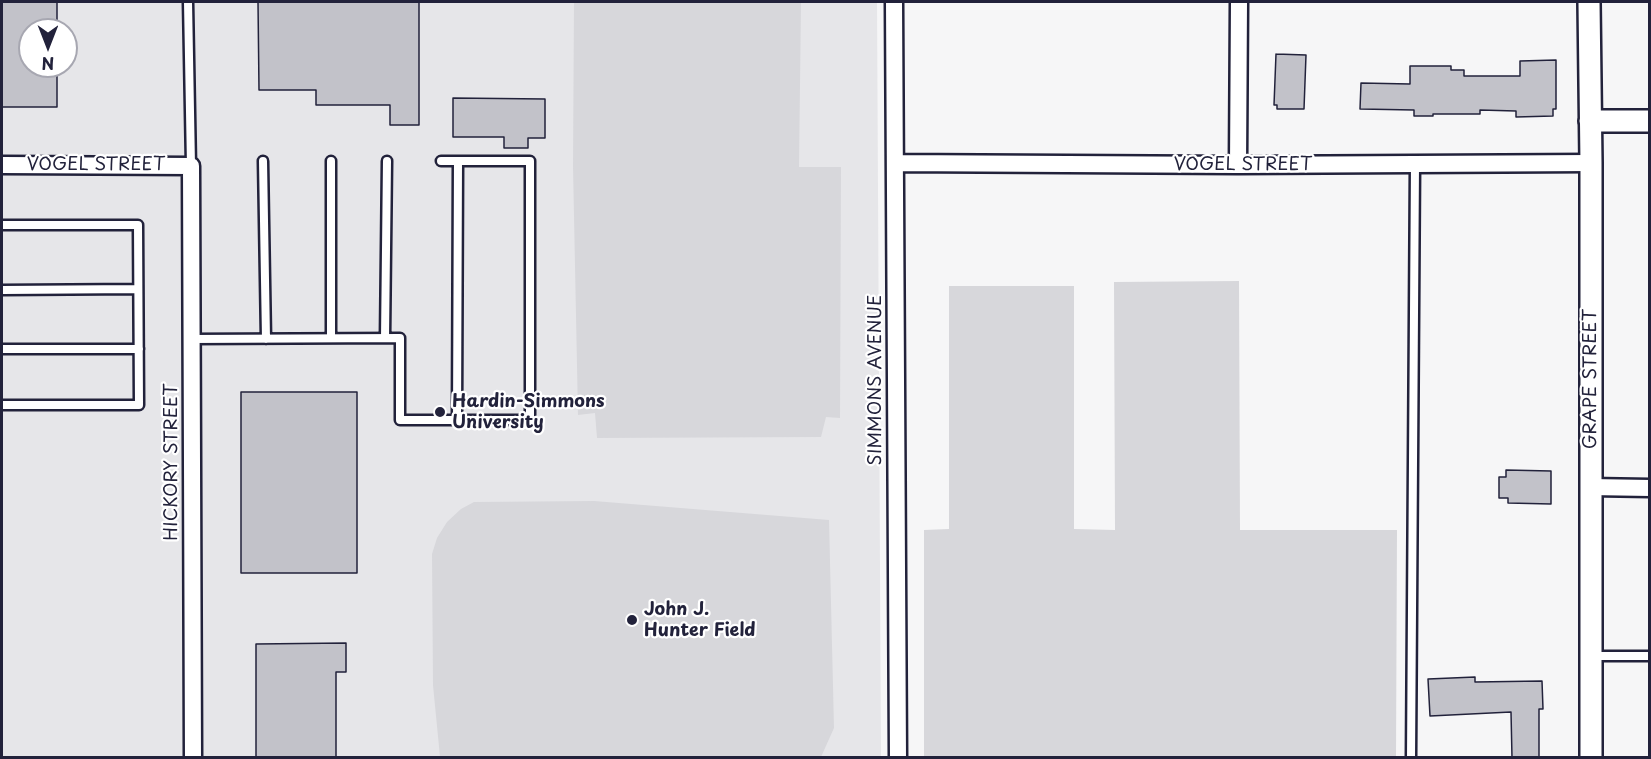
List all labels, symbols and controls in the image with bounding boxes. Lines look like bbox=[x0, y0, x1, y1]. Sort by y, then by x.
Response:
north arrow bbox=[18, 18, 78, 78]
text: N bbox=[42, 52, 54, 76]
street label: VOGEL STREET bbox=[27, 154, 165, 176]
street label: VOGEL STREET bbox=[1174, 154, 1312, 176]
street label: SIMMONS AVENUE bbox=[865, 295, 887, 465]
street label: GRAPE STREET bbox=[1580, 309, 1602, 449]
street label: HICKORY STREET bbox=[161, 383, 183, 541]
place label: Hardin-Simmons University bbox=[452, 391, 605, 434]
marker: Hardin-Simmons University bbox=[433, 405, 447, 419]
place label: John J. Hunter Field bbox=[644, 599, 755, 642]
marker: John J. Hunter Field bbox=[625, 613, 639, 627]

